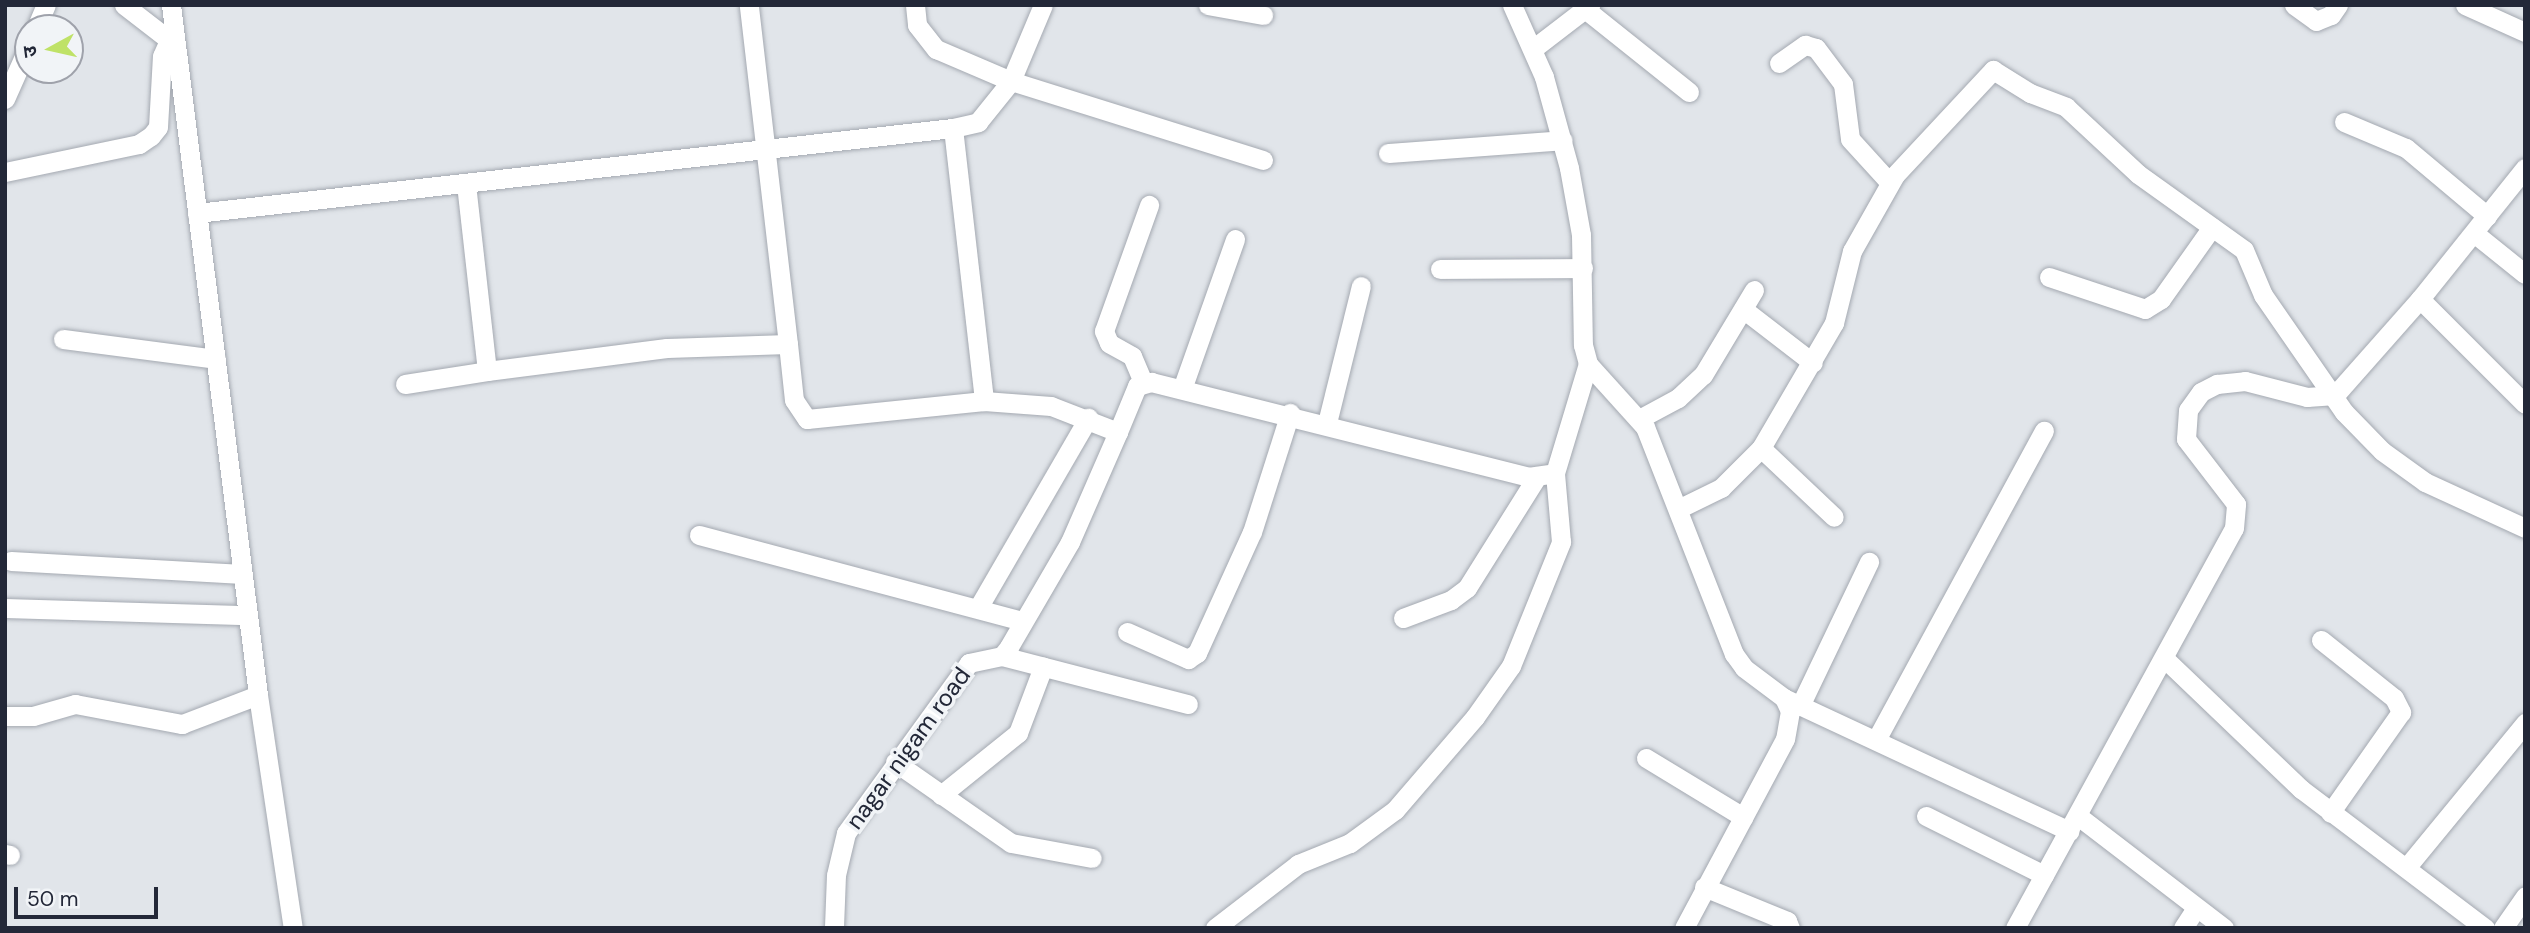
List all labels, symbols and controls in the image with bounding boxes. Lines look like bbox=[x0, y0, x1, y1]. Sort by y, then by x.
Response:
north arrow bbox=[14, 14, 84, 84]
text: उ bbox=[17, 44, 43, 59]
street label: nagar nigam road bbox=[840, 661, 976, 835]
scale bar bbox=[18, 874, 161, 918]
text: 50 m bbox=[27, 885, 78, 913]

